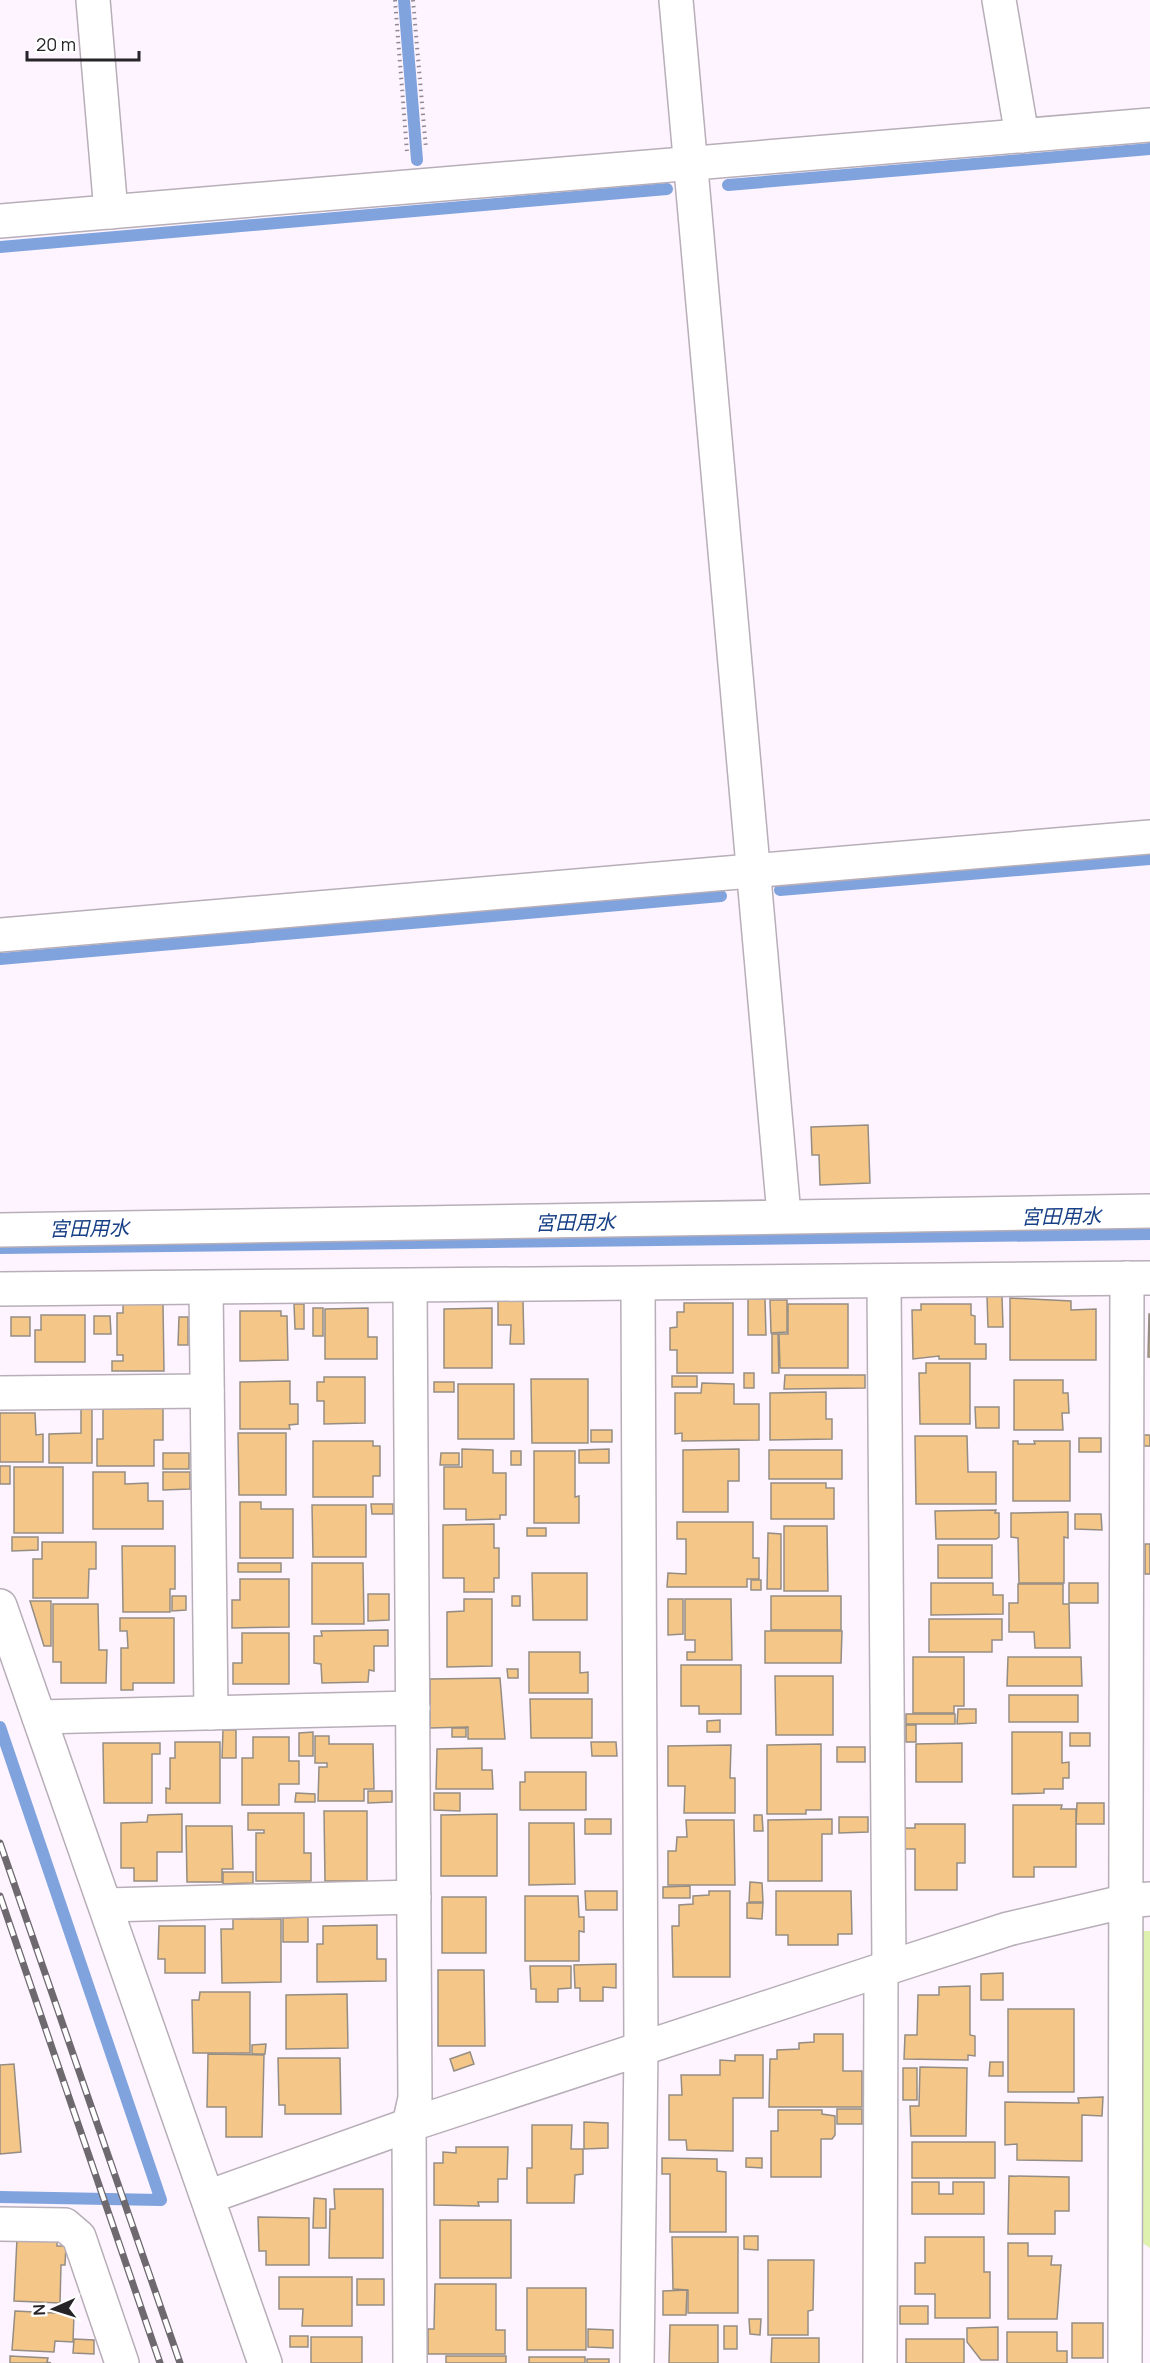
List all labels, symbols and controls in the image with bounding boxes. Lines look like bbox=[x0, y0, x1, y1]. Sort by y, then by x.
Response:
scale bar bbox=[27, 24, 140, 62]
text: 20 m bbox=[36, 32, 76, 56]
water label: 宮田用水 bbox=[1021, 1202, 1103, 1230]
water label: 宮田用水 bbox=[535, 1208, 617, 1236]
water label: 宮田用水 bbox=[49, 1214, 131, 1242]
north arrow bbox=[24, 2279, 84, 2339]
text: N bbox=[28, 2303, 50, 2316]

